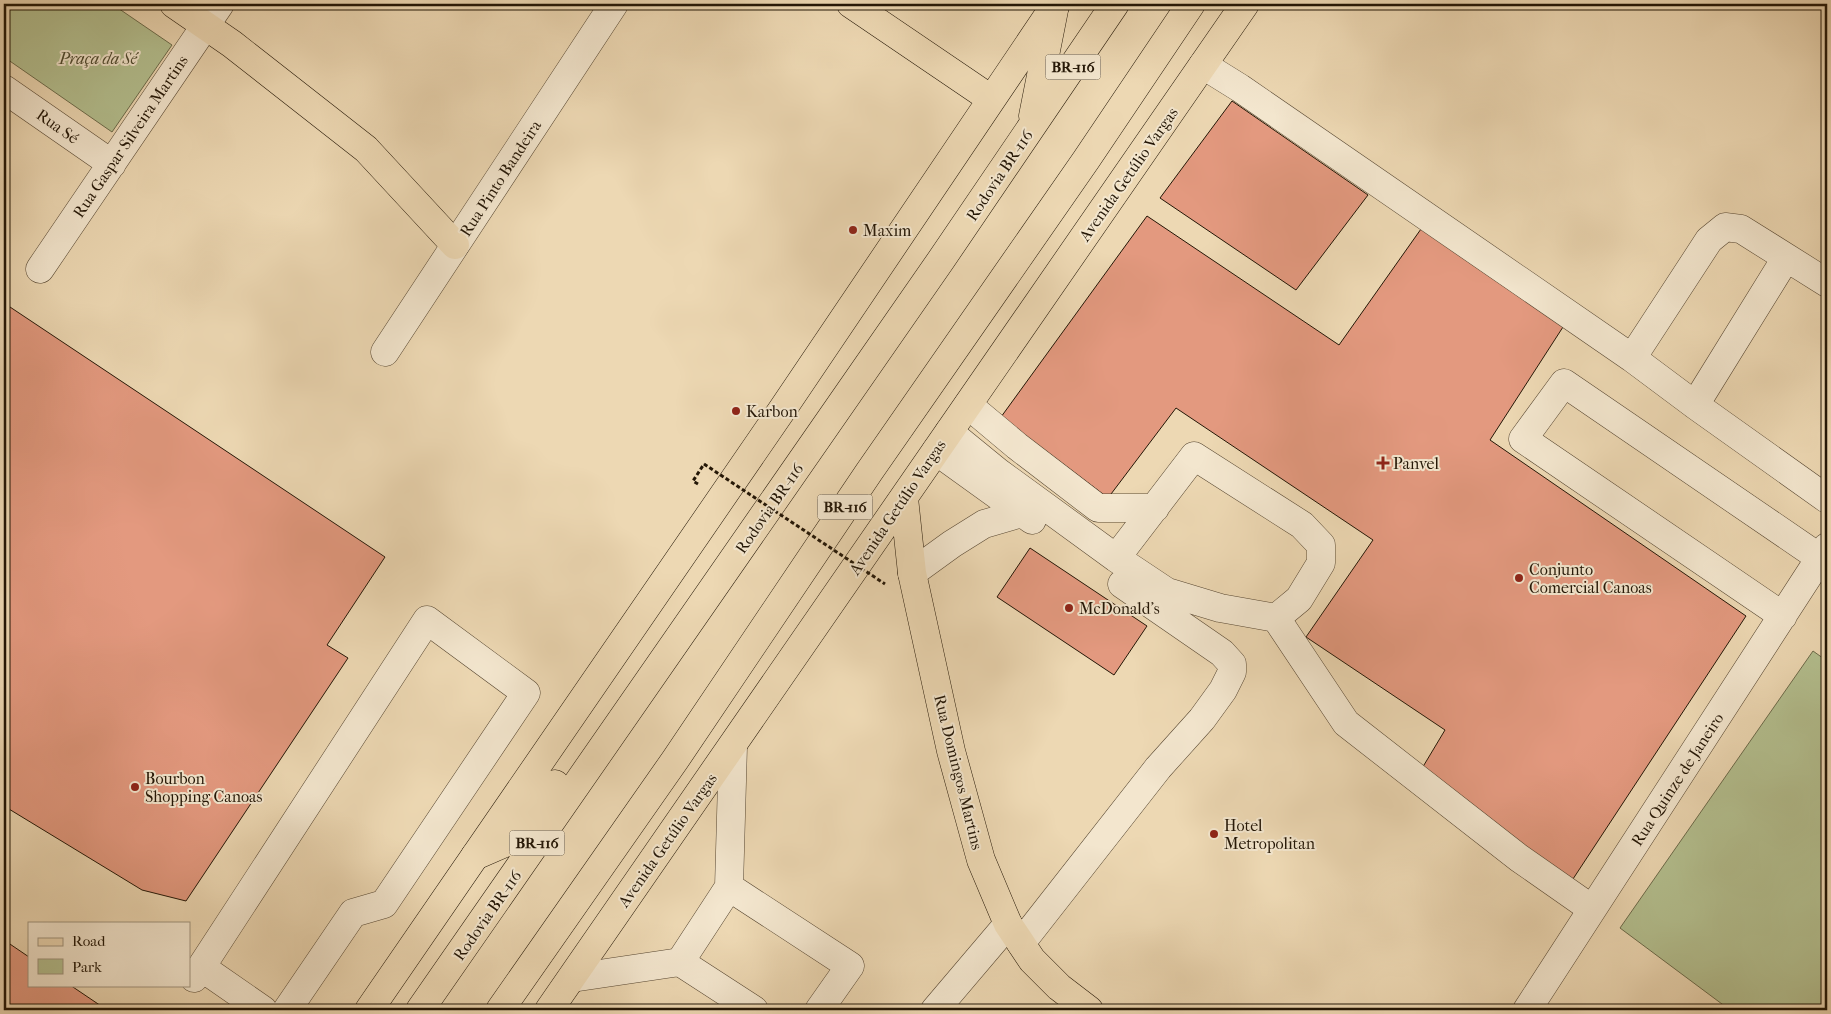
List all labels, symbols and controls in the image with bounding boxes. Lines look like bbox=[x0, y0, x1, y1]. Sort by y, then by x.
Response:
park label: Praça da Sé bbox=[58, 49, 140, 68]
street label: Rua Gaspar Silveira Martins bbox=[69, 51, 192, 221]
road number: BR-116 bbox=[1046, 54, 1100, 80]
street label: Avenida Getúlio Vargas bbox=[1074, 104, 1182, 246]
street label: Rua Sé bbox=[33, 105, 83, 148]
street label: Rua Pinto Bandeira bbox=[456, 116, 545, 240]
street label: Rodovia BR-116 bbox=[962, 126, 1037, 224]
place label: Maxim bbox=[863, 221, 912, 240]
marker: Maxim bbox=[847, 224, 859, 236]
place label: Karbon bbox=[746, 402, 798, 421]
marker: Karbon bbox=[730, 405, 742, 417]
street label: Avenida Getúlio Vargas bbox=[845, 436, 950, 579]
place label: Panvel bbox=[1393, 454, 1439, 473]
marker: Panvel bbox=[1377, 457, 1389, 469]
street label: Rodovia BR-116 bbox=[731, 459, 808, 557]
road number: BR-116 bbox=[818, 494, 872, 520]
place label: Conjunto Comercial Canoas bbox=[1529, 560, 1652, 597]
marker: Conjunto Comercial Canoas bbox=[1513, 572, 1525, 584]
place label: McDonald's bbox=[1079, 599, 1160, 618]
marker: McDonald's bbox=[1063, 602, 1075, 614]
street label: Rua Domingos Martins bbox=[930, 693, 987, 852]
street label: Rua Quinze de Janeiro bbox=[1627, 709, 1728, 849]
place label: Bourbon Shopping Canoas bbox=[145, 769, 262, 806]
street label: Avenida Getúlio Vargas bbox=[613, 770, 721, 912]
marker: Bourbon Shopping Canoas bbox=[129, 781, 141, 793]
place label: Hotel Metropolitan bbox=[1224, 816, 1316, 853]
marker: Hotel Metropolitan bbox=[1208, 828, 1220, 840]
road number: BR-116 bbox=[510, 830, 564, 856]
street label: Rodovia BR-116 bbox=[449, 866, 526, 964]
legend bbox=[28, 922, 190, 986]
text: Road bbox=[72, 932, 106, 950]
text: Park bbox=[72, 958, 102, 976]

